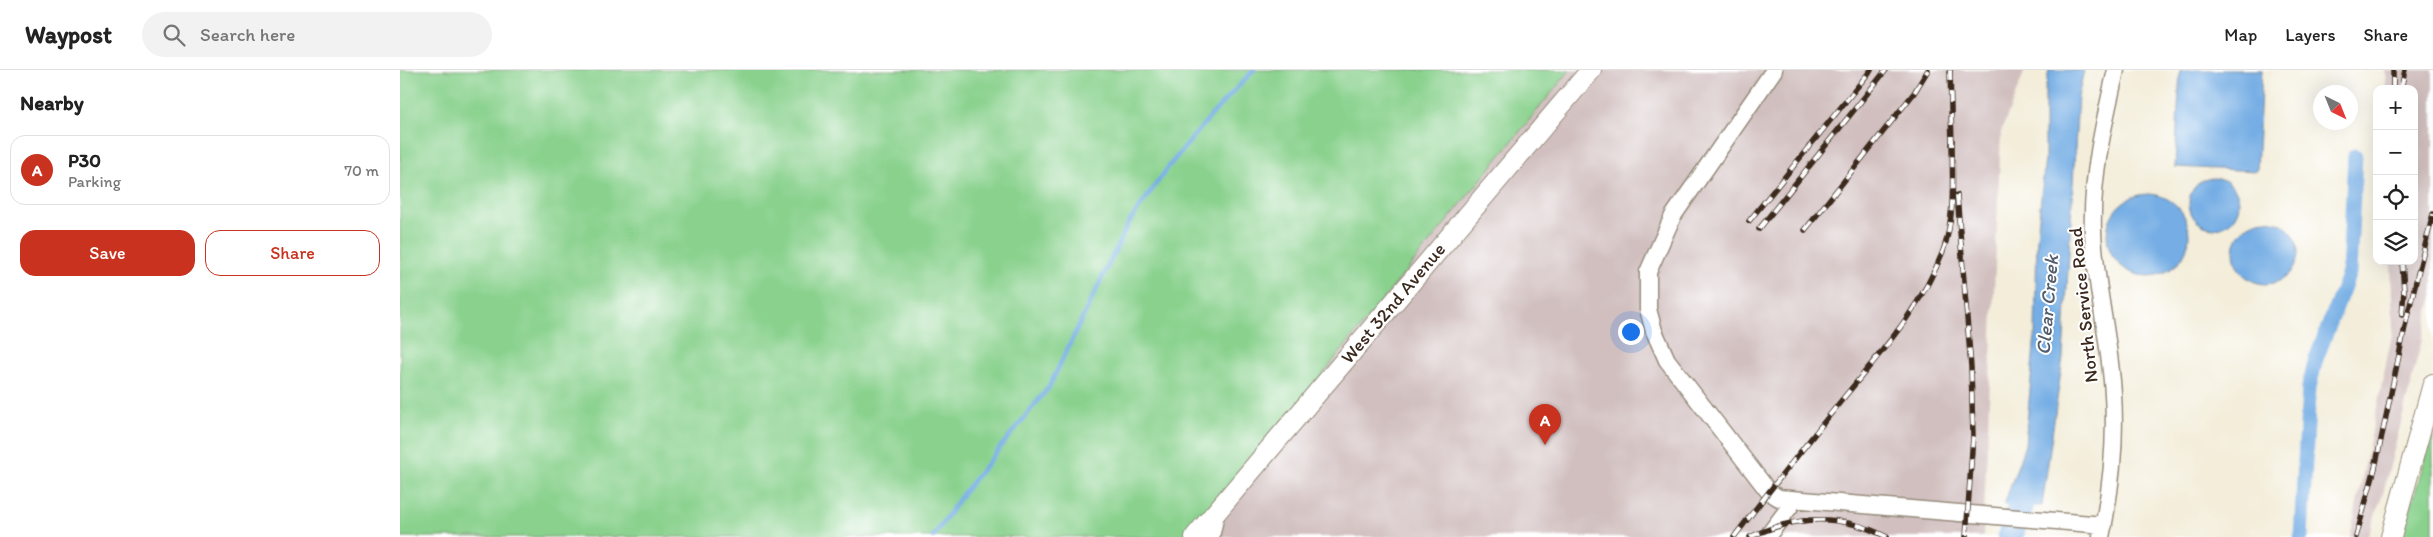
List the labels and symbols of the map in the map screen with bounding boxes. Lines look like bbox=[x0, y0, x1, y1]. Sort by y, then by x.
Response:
north arrow bbox=[2313, 85, 2358, 130]
street label: North Service Road bbox=[2063, 226, 2103, 384]
street label: West 32nd Avenue bbox=[1336, 238, 1450, 368]
water label: Clear Creek bbox=[2031, 252, 2063, 356]
your location bbox=[1618, 319, 1644, 345]
pin: A bbox=[1529, 404, 1561, 445]

